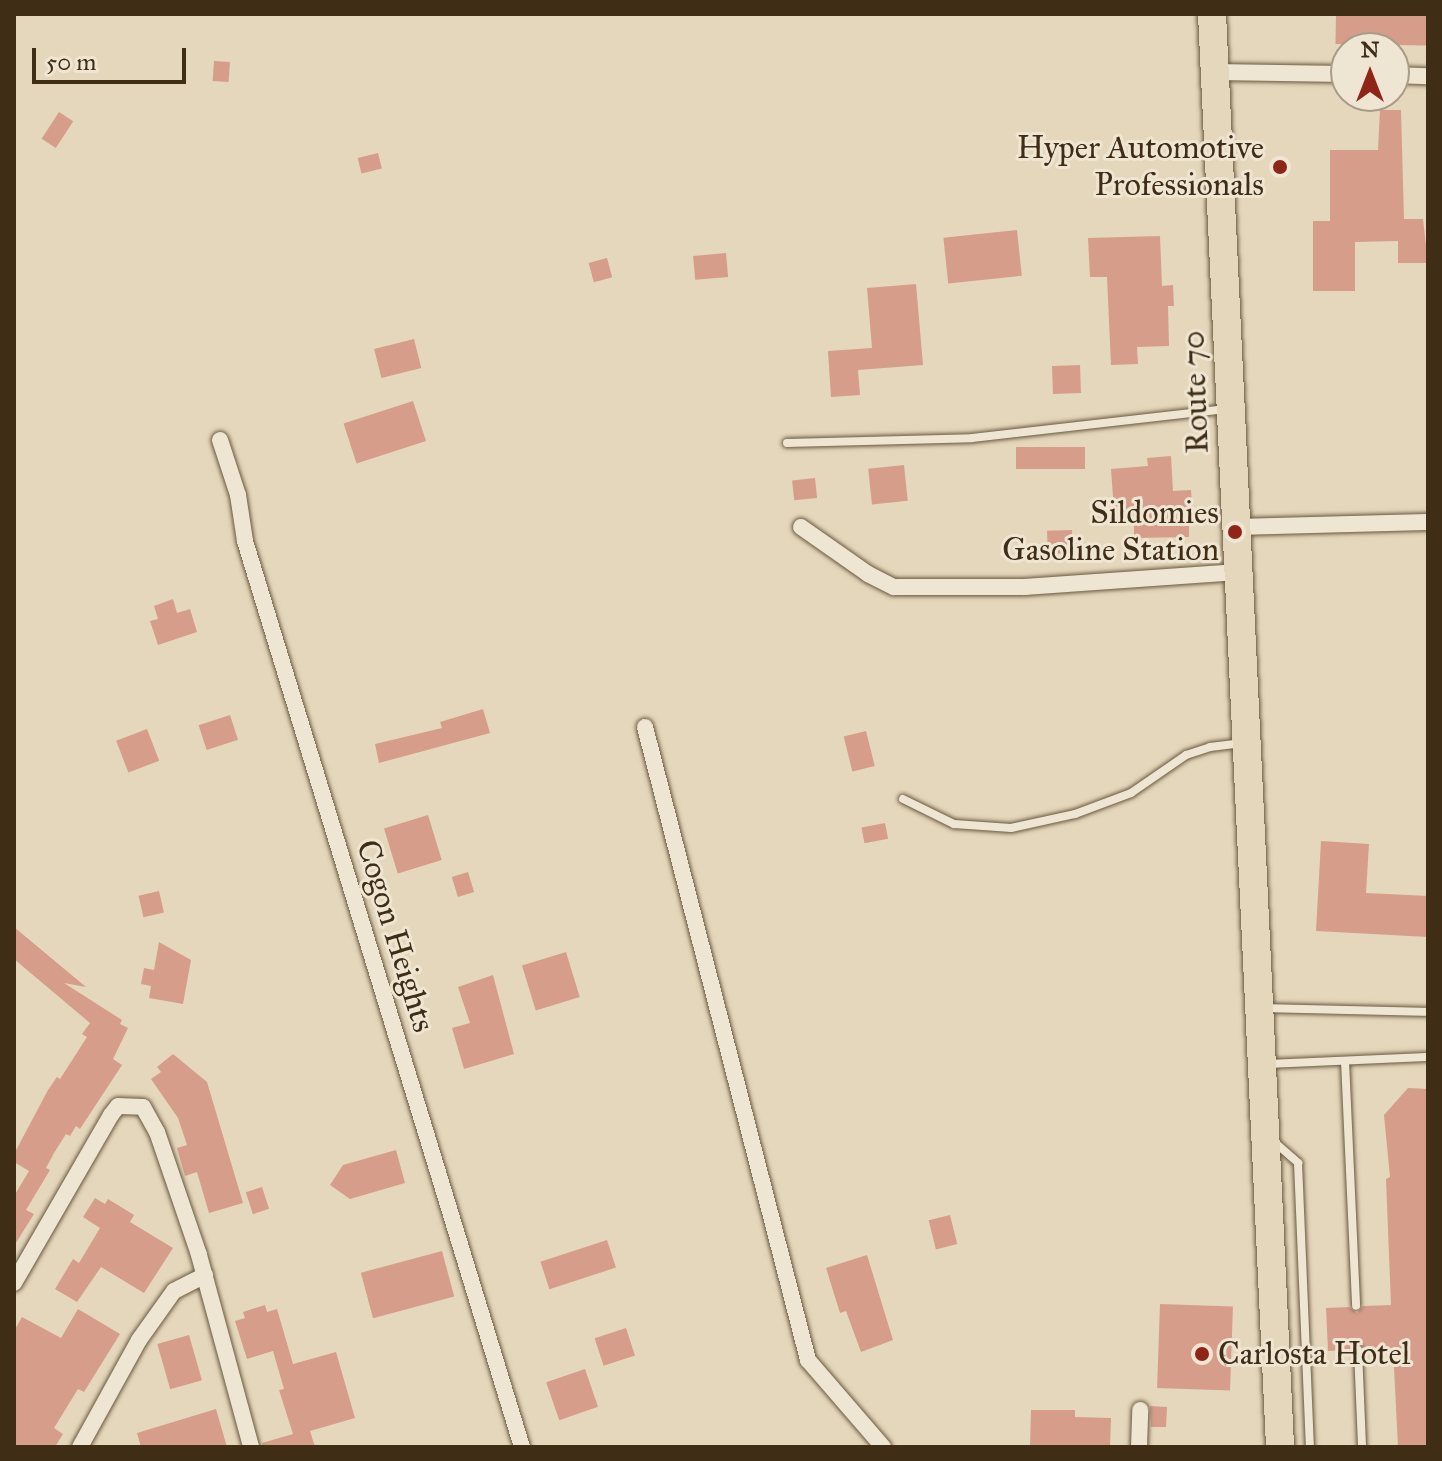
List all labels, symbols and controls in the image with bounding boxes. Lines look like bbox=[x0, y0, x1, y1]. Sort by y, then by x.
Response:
scale bar bbox=[36, 32, 190, 82]
north arrow bbox=[1330, 32, 1410, 112]
text: N bbox=[1361, 36, 1379, 63]
text: 50 m bbox=[46, 47, 96, 77]
place label: Hyper Automotive Professionals bbox=[1017, 130, 1264, 205]
marker: Hyper Automotive Professionals bbox=[1271, 158, 1289, 176]
street label: Route 70 bbox=[1175, 330, 1217, 454]
place label: Sildomies Gasoline Station bbox=[1002, 495, 1219, 570]
marker: Sildomies Gasoline Station bbox=[1226, 523, 1244, 541]
street label: Cogon Heights bbox=[348, 835, 442, 1037]
place label: Carlosta Hotel bbox=[1218, 1335, 1410, 1373]
marker: Carlosta Hotel bbox=[1193, 1345, 1211, 1363]

